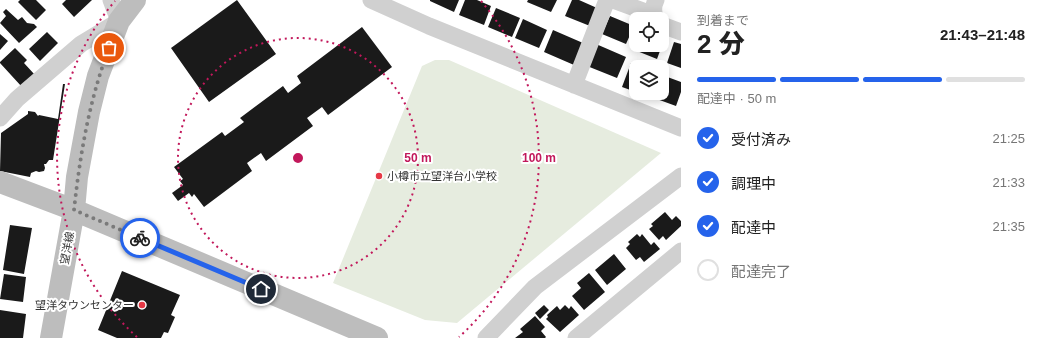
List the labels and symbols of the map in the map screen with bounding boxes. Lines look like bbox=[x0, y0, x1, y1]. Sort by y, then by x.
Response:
pin bbox=[92, 31, 126, 65]
centre of rings bbox=[291, 151, 305, 165]
text: 50 m bbox=[404, 151, 432, 165]
text: 100 m bbox=[522, 151, 556, 165]
place label: 小樽市立望洋台小学校 bbox=[387, 170, 497, 182]
marker: 小樽市立望洋台小学校 bbox=[374, 171, 384, 181]
courier bbox=[120, 218, 160, 258]
street label: 望洋線 bbox=[58, 231, 76, 265]
pin bbox=[244, 272, 278, 306]
place label: 望洋タウンセンター bbox=[35, 299, 134, 311]
marker: 望洋タウンセンター bbox=[137, 300, 147, 310]

